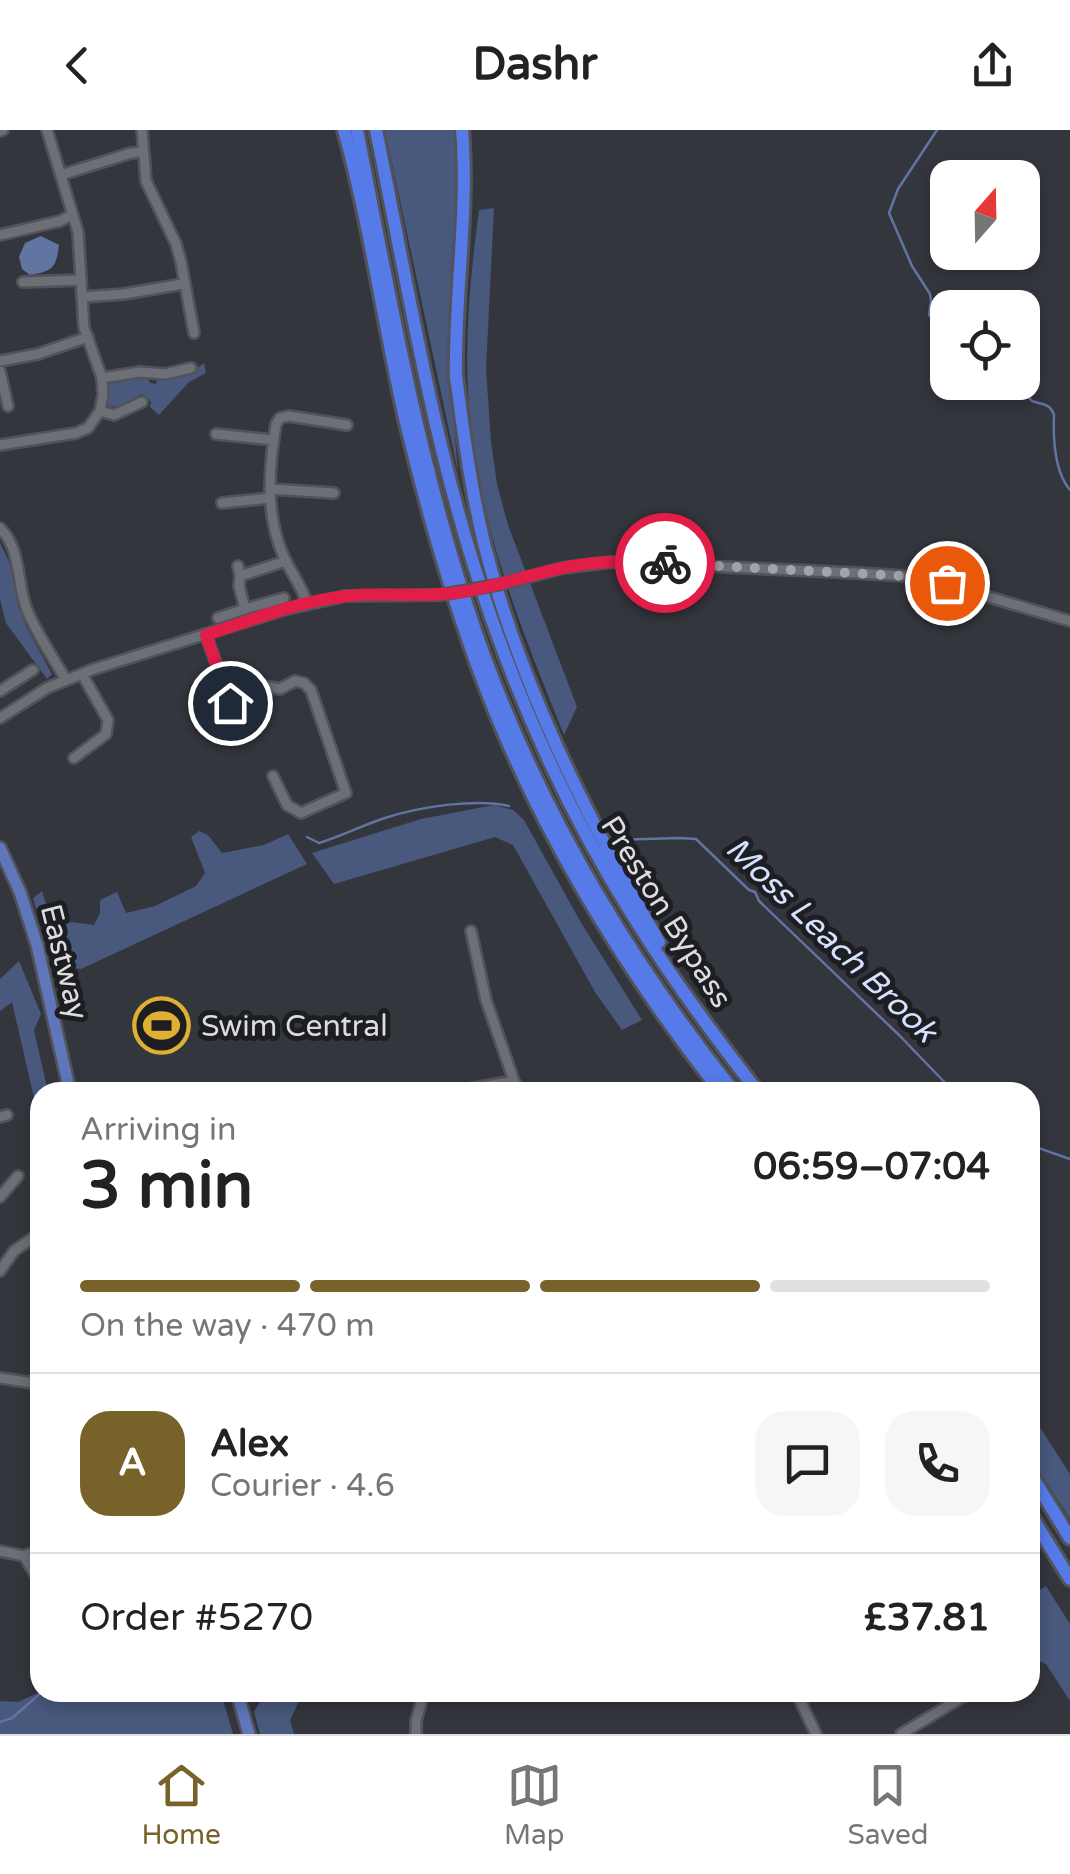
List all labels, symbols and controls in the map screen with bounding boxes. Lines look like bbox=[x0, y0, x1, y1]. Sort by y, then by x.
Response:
icon: back bbox=[50, 38, 105, 93]
text: Dashr bbox=[473, 38, 597, 92]
icon: share bbox=[965, 38, 1020, 93]
north arrow bbox=[930, 160, 1040, 270]
map controls bbox=[930, 160, 1040, 400]
button: locate bbox=[930, 290, 1040, 400]
courier bbox=[615, 513, 715, 613]
icon: bike bbox=[638, 536, 693, 591]
pin bbox=[905, 541, 990, 626]
icon: bag bbox=[920, 556, 975, 611]
pin bbox=[188, 661, 273, 746]
icon: home bbox=[203, 676, 258, 731]
street label: Preston Bypass bbox=[592, 809, 740, 1015]
water label: Moss Leach Brook bbox=[718, 830, 946, 1052]
street label: Eastway bbox=[32, 900, 96, 1024]
sports icon: Swim Central bbox=[132, 996, 192, 1056]
place label: Swim Central bbox=[201, 1008, 388, 1045]
text: Arriving in bbox=[80, 1111, 237, 1149]
text: 06:59–07:04 bbox=[753, 1144, 990, 1190]
text: 3 min bbox=[80, 1147, 253, 1226]
text: On the way · 470 m bbox=[80, 1307, 375, 1345]
button: chat bbox=[755, 1411, 860, 1516]
button: phone bbox=[885, 1411, 990, 1516]
text: Alex bbox=[210, 1421, 289, 1467]
text: A bbox=[118, 1440, 147, 1486]
text: Courier · 4.6 bbox=[210, 1467, 395, 1505]
text: Order #5270 bbox=[80, 1595, 313, 1641]
text: £37.81 bbox=[864, 1595, 990, 1641]
tab: Home bbox=[142, 1758, 221, 1852]
tab: Map bbox=[504, 1758, 564, 1852]
tab: Saved bbox=[848, 1758, 928, 1852]

